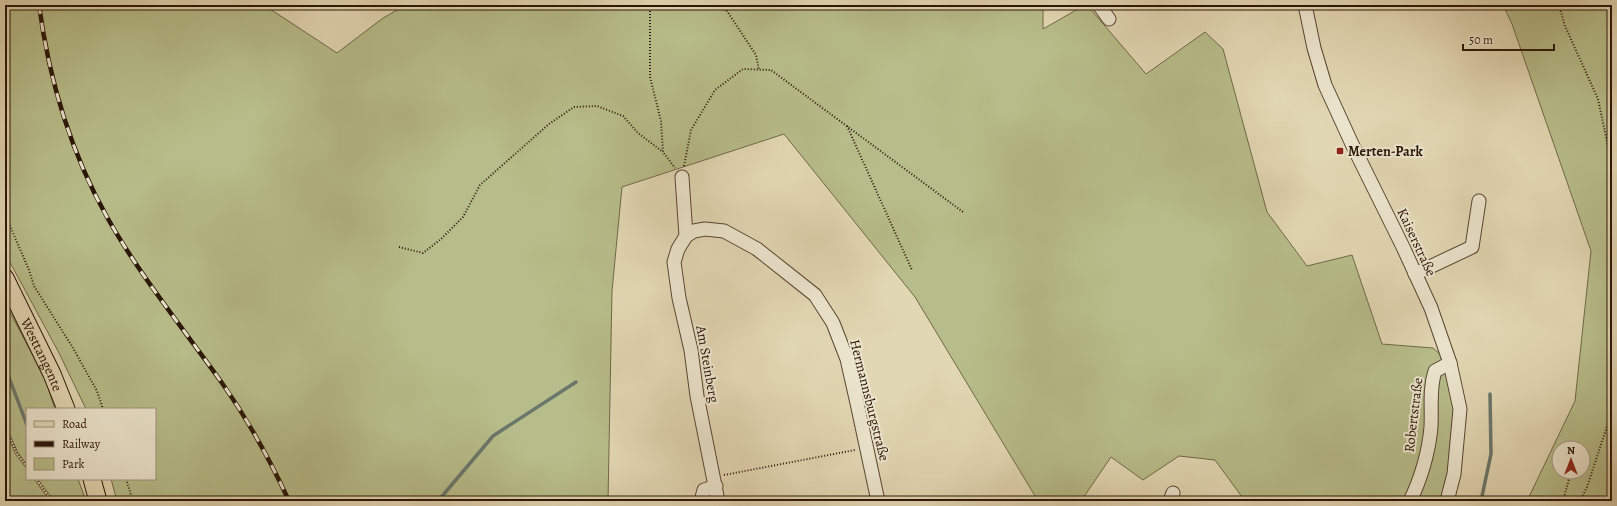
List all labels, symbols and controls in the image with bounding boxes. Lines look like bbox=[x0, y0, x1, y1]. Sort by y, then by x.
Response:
scale bar bbox=[1463, 26, 1554, 52]
text: 50 m bbox=[1469, 32, 1493, 48]
place label: Merten-Park bbox=[1348, 142, 1423, 161]
marker: Merten-Park bbox=[1335, 146, 1345, 156]
street label: Kaiserstraße bbox=[1393, 205, 1441, 279]
street label: Westtangente bbox=[16, 314, 67, 394]
street label: Am Steinberg bbox=[691, 323, 724, 404]
street label: Hermannsburgstraße bbox=[845, 337, 894, 463]
street label: Robertstraße bbox=[1399, 377, 1427, 453]
legend bbox=[26, 408, 156, 480]
text: Road bbox=[62, 416, 88, 432]
text: Railway bbox=[62, 436, 101, 452]
north arrow bbox=[1551, 440, 1591, 480]
text: N bbox=[1567, 443, 1575, 458]
text: Park bbox=[62, 456, 85, 472]

